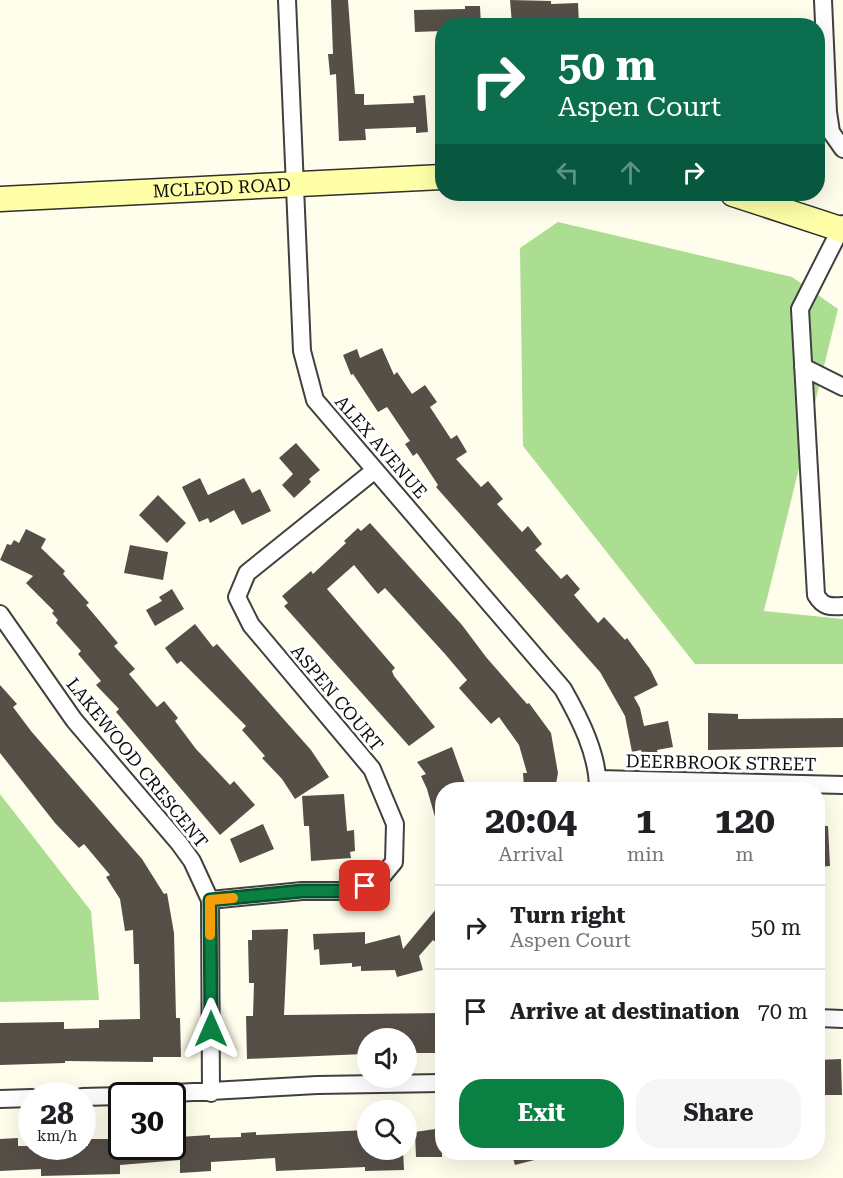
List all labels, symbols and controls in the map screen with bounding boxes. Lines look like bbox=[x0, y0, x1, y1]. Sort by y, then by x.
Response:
text: 50 m bbox=[558, 41, 656, 90]
icon: right bbox=[459, 42, 537, 120]
text: Aspen Court bbox=[558, 91, 721, 123]
icon: left bbox=[551, 156, 584, 189]
icon: ahead bbox=[614, 156, 647, 189]
icon: right bbox=[677, 156, 710, 189]
street label: MCLEOD ROAD bbox=[152, 174, 291, 201]
street label: ALEX AVENUE bbox=[331, 391, 432, 502]
street label: ASPEN COURT bbox=[287, 640, 388, 755]
street label: LAKEWOOD CRESCENT bbox=[62, 674, 212, 852]
street label: DEERBROOK STREET bbox=[626, 750, 816, 775]
text: 20:04 bbox=[485, 800, 577, 842]
text: 1 bbox=[636, 800, 656, 842]
text: 120 bbox=[715, 800, 775, 842]
text: Arrival bbox=[498, 842, 563, 866]
text: min bbox=[627, 842, 664, 866]
text: m bbox=[736, 842, 754, 866]
pin bbox=[339, 860, 390, 911]
icon: arrive bbox=[348, 869, 381, 902]
text: Turn right bbox=[510, 903, 625, 928]
icon: right bbox=[459, 911, 492, 944]
text: 50 m bbox=[751, 915, 801, 940]
text: Aspen Court bbox=[510, 928, 631, 952]
icon: arrive bbox=[459, 995, 492, 1028]
position arrow bbox=[179, 997, 243, 1061]
text: Arrive at destination bbox=[510, 999, 739, 1024]
text: 70 m bbox=[757, 999, 808, 1024]
map controls bbox=[357, 1028, 417, 1160]
button: sound bbox=[357, 1028, 417, 1088]
button: Exit bbox=[459, 1079, 624, 1148]
button: Share bbox=[636, 1079, 801, 1148]
speed limit sign: 30 bbox=[108, 1082, 186, 1160]
text: 28 bbox=[40, 1096, 74, 1131]
button: search bbox=[357, 1100, 417, 1160]
text: km/h bbox=[37, 1127, 77, 1145]

